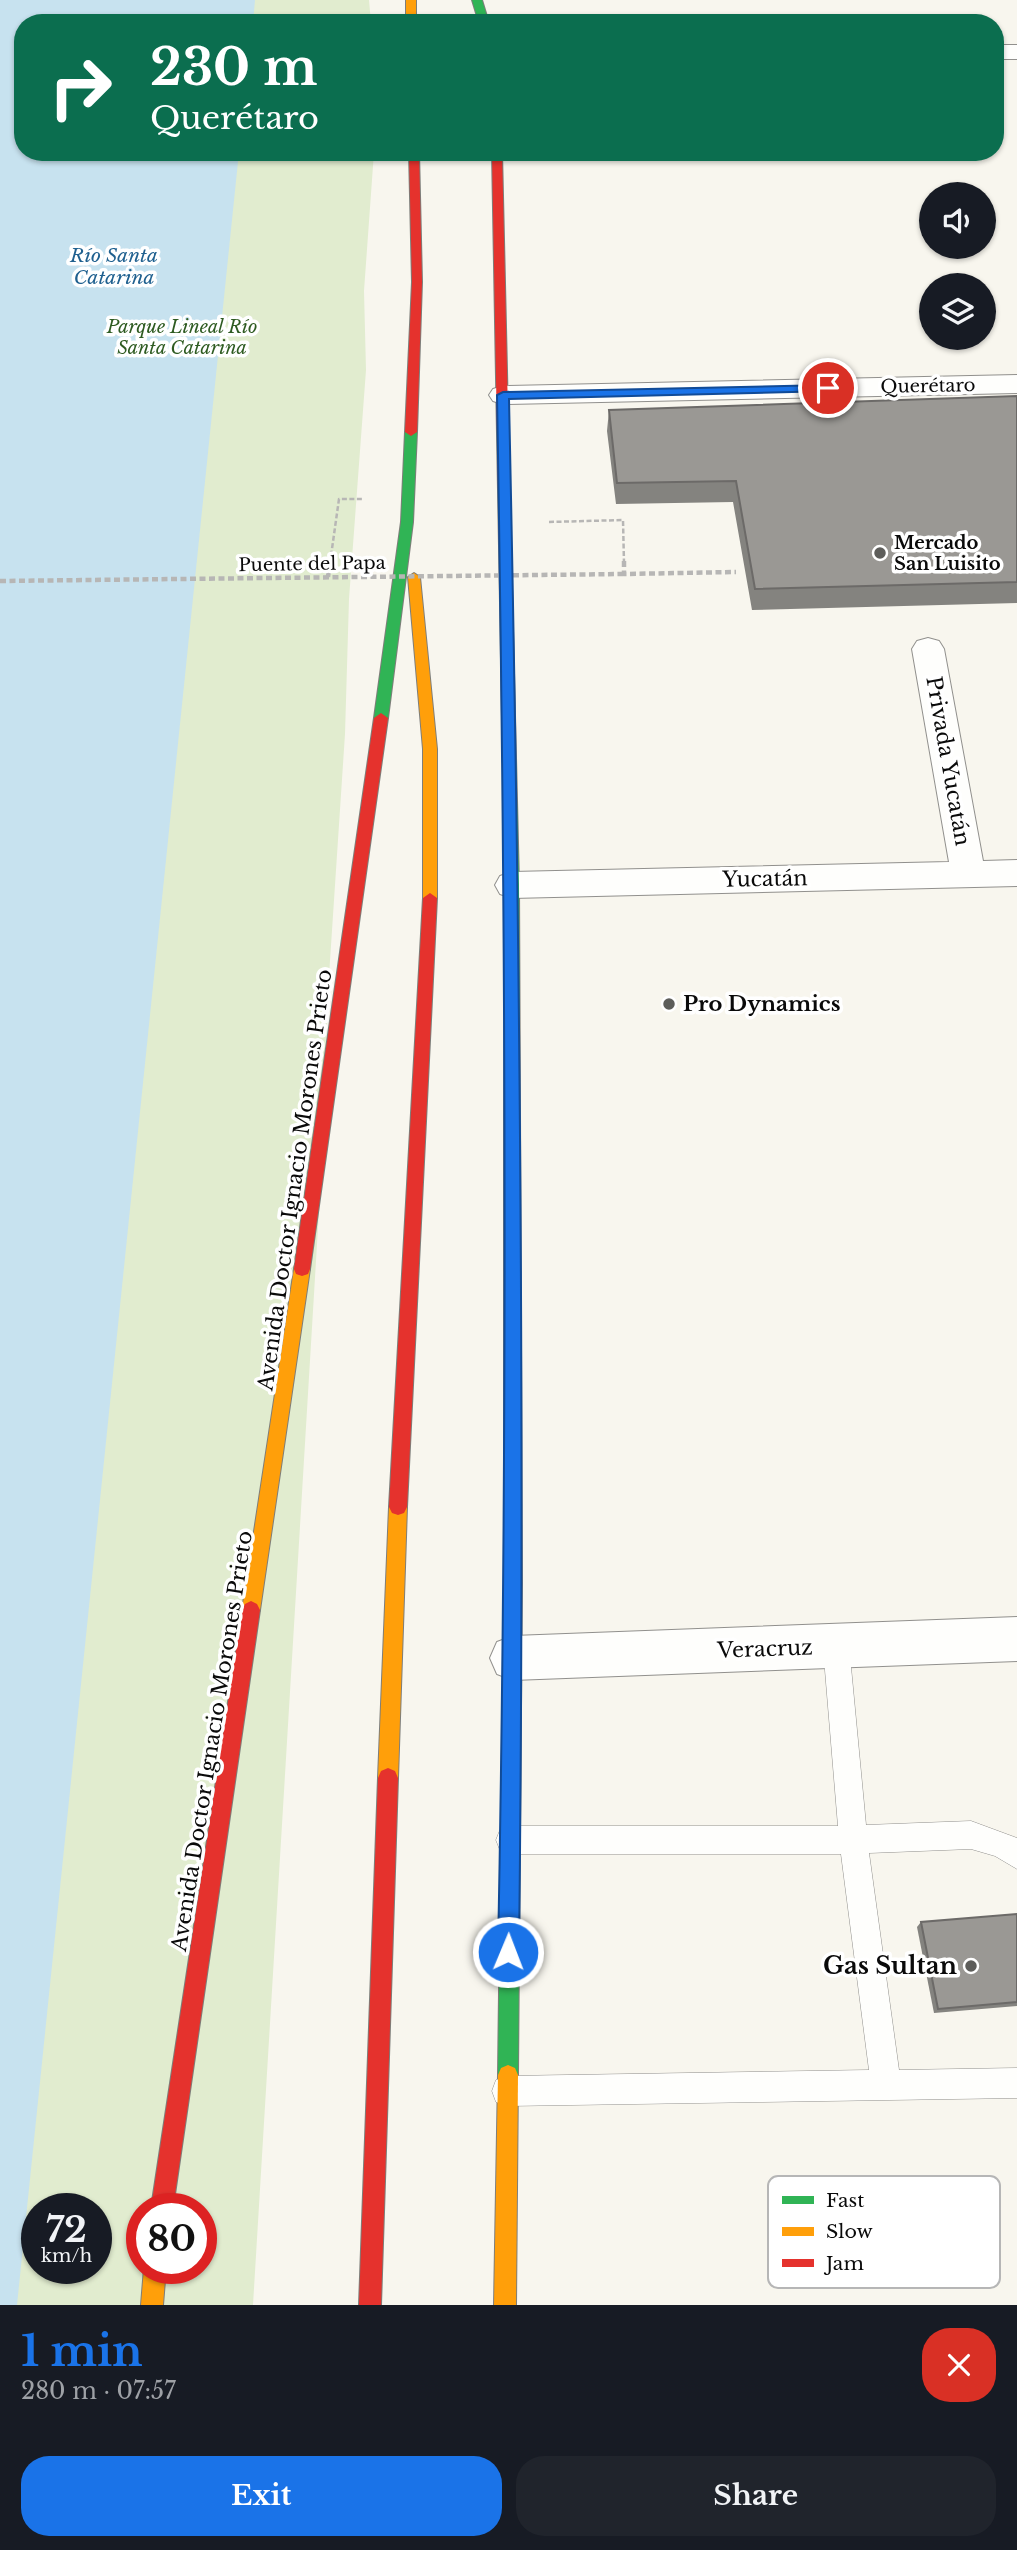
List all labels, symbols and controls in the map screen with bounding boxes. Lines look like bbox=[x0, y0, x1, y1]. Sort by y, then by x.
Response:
text: 230 m bbox=[150, 37, 317, 98]
icon: right bbox=[35, 42, 126, 133]
text: Querétaro bbox=[150, 98, 319, 138]
map controls bbox=[919, 182, 996, 350]
button: sound bbox=[919, 182, 996, 259]
water label: Río Santa Catarina bbox=[69, 244, 158, 289]
button: layers bbox=[919, 273, 996, 350]
park label: Parque Lineal Río Santa Catarina bbox=[106, 316, 257, 359]
pin bbox=[798, 358, 858, 418]
icon: arrive bbox=[809, 369, 847, 407]
street label: Querétaro bbox=[880, 374, 976, 398]
place label: Mercado San Luisito bbox=[894, 532, 1001, 575]
marker: Mercado San Luisito bbox=[872, 545, 888, 561]
street label: Puente del Papa bbox=[238, 552, 386, 576]
street label: Privada Yucatán bbox=[920, 674, 976, 848]
street label: Yucatán bbox=[721, 865, 808, 893]
street label: Avenida Doctor Ignacio Morones Prieto bbox=[252, 968, 337, 1393]
place label: Pro Dynamics bbox=[683, 991, 841, 1017]
marker: Pro Dynamics bbox=[661, 996, 677, 1012]
street label: Avenida Doctor Ignacio Morones Prieto bbox=[166, 1529, 258, 1954]
street label: Veracruz bbox=[716, 1634, 813, 1664]
position arrow bbox=[471, 1915, 545, 1989]
place label: Gas Sultan bbox=[823, 1951, 958, 1980]
marker: Gas Sultan bbox=[963, 1958, 979, 1974]
legend bbox=[768, 2176, 1000, 2288]
text: Fast bbox=[826, 2189, 865, 2212]
speed limit sign: 80 bbox=[126, 2193, 217, 2284]
text: 72 bbox=[46, 2208, 87, 2251]
text: Slow bbox=[826, 2220, 873, 2243]
text: km/h bbox=[41, 2245, 92, 2267]
text: Jam bbox=[823, 2252, 864, 2275]
text: 1 min bbox=[21, 2325, 143, 2377]
button: close bbox=[922, 2328, 996, 2402]
text: 280 m · 07:57 bbox=[21, 2377, 176, 2405]
button: Exit bbox=[21, 2456, 502, 2536]
button: Share bbox=[516, 2456, 996, 2536]

